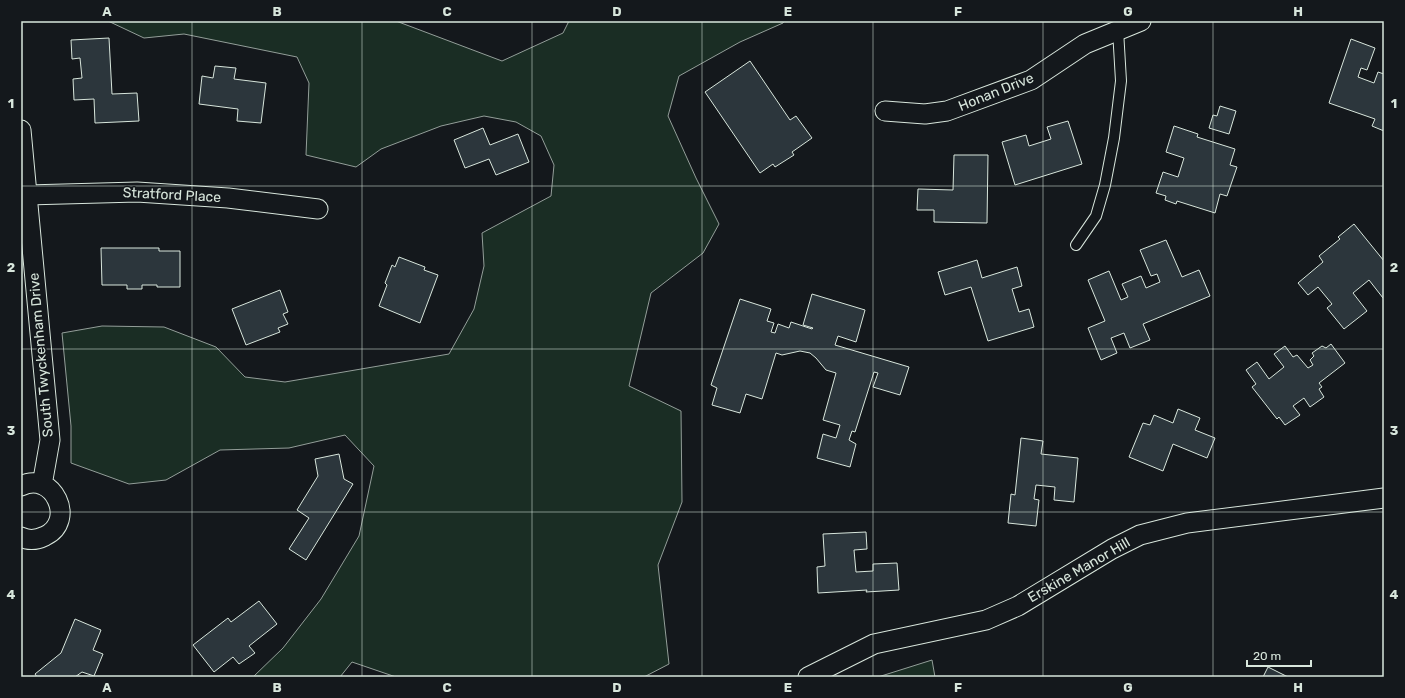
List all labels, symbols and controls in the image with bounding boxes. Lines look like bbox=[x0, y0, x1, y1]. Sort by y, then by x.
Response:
text: A bbox=[102, 4, 112, 19]
text: B bbox=[272, 4, 282, 19]
text: C bbox=[442, 4, 452, 19]
text: D bbox=[612, 4, 622, 19]
text: E bbox=[784, 4, 792, 19]
text: F bbox=[954, 4, 962, 19]
text: G bbox=[1123, 4, 1133, 19]
text: H bbox=[1293, 4, 1303, 19]
street label: Honan Drive bbox=[956, 69, 1036, 115]
text: 1 bbox=[8, 96, 14, 111]
text: 1 bbox=[1391, 96, 1397, 111]
street label: Stratford Place bbox=[122, 184, 222, 206]
text: 2 bbox=[7, 260, 15, 275]
text: 2 bbox=[1390, 260, 1398, 275]
street label: South Twyckenham Drive bbox=[25, 272, 57, 438]
text: 3 bbox=[7, 423, 16, 438]
text: 3 bbox=[1390, 423, 1399, 438]
street label: Erskine Manor Hill bbox=[1025, 534, 1133, 606]
text: 4 bbox=[7, 587, 16, 602]
text: 4 bbox=[1390, 587, 1399, 602]
scale bar bbox=[1247, 642, 1311, 668]
text: 20 m bbox=[1253, 649, 1281, 663]
text: A bbox=[102, 680, 112, 695]
text: B bbox=[272, 680, 282, 695]
text: C bbox=[442, 680, 452, 695]
text: D bbox=[612, 680, 622, 695]
text: E bbox=[784, 680, 792, 695]
text: F bbox=[954, 680, 962, 695]
text: G bbox=[1123, 680, 1133, 695]
text: H bbox=[1293, 680, 1303, 695]

